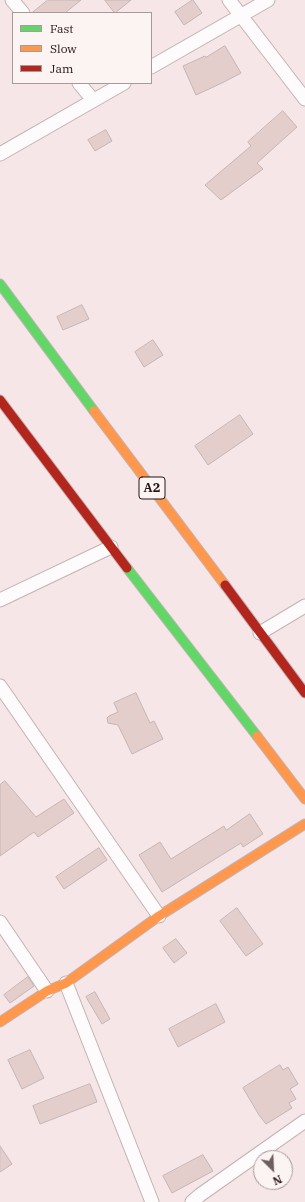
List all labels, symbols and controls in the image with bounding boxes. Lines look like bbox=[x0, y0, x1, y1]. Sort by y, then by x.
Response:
legend bbox=[12, 12, 152, 84]
text: Fast bbox=[50, 21, 74, 36]
text: Slow bbox=[50, 41, 77, 56]
text: Jam bbox=[50, 61, 73, 76]
road number: A2 bbox=[139, 477, 165, 499]
north arrow bbox=[253, 1150, 293, 1190]
text: N bbox=[271, 1172, 284, 1188]

